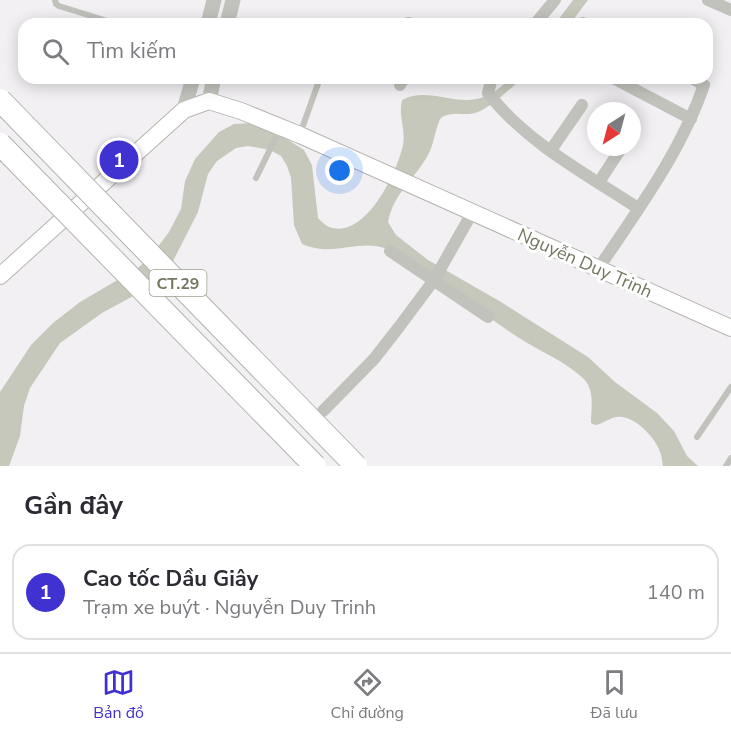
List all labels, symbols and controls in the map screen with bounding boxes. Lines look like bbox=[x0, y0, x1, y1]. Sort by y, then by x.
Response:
search box bbox=[18, 18, 713, 84]
icon: search bbox=[39, 35, 72, 68]
text: Tìm kiếm bbox=[87, 36, 176, 66]
north arrow bbox=[587, 102, 641, 156]
pin: 1 bbox=[100, 138, 138, 182]
your location bbox=[325, 156, 354, 185]
street label: Nguyễn Duy Trinh bbox=[514, 222, 656, 304]
road number: CT.29 bbox=[150, 270, 207, 296]
text: Gần đây bbox=[24, 488, 123, 523]
text: Cao tốc Dầu Giây bbox=[83, 564, 258, 594]
text: 1 bbox=[40, 579, 52, 606]
text: 140 m bbox=[647, 579, 705, 606]
text: Trạm xe buýt · Nguyễn Duy Trinh bbox=[83, 594, 376, 621]
tab: Bản đồ bbox=[93, 666, 144, 724]
tab: Chỉ đường bbox=[331, 666, 404, 724]
tab: Đã lưu bbox=[591, 666, 638, 724]

